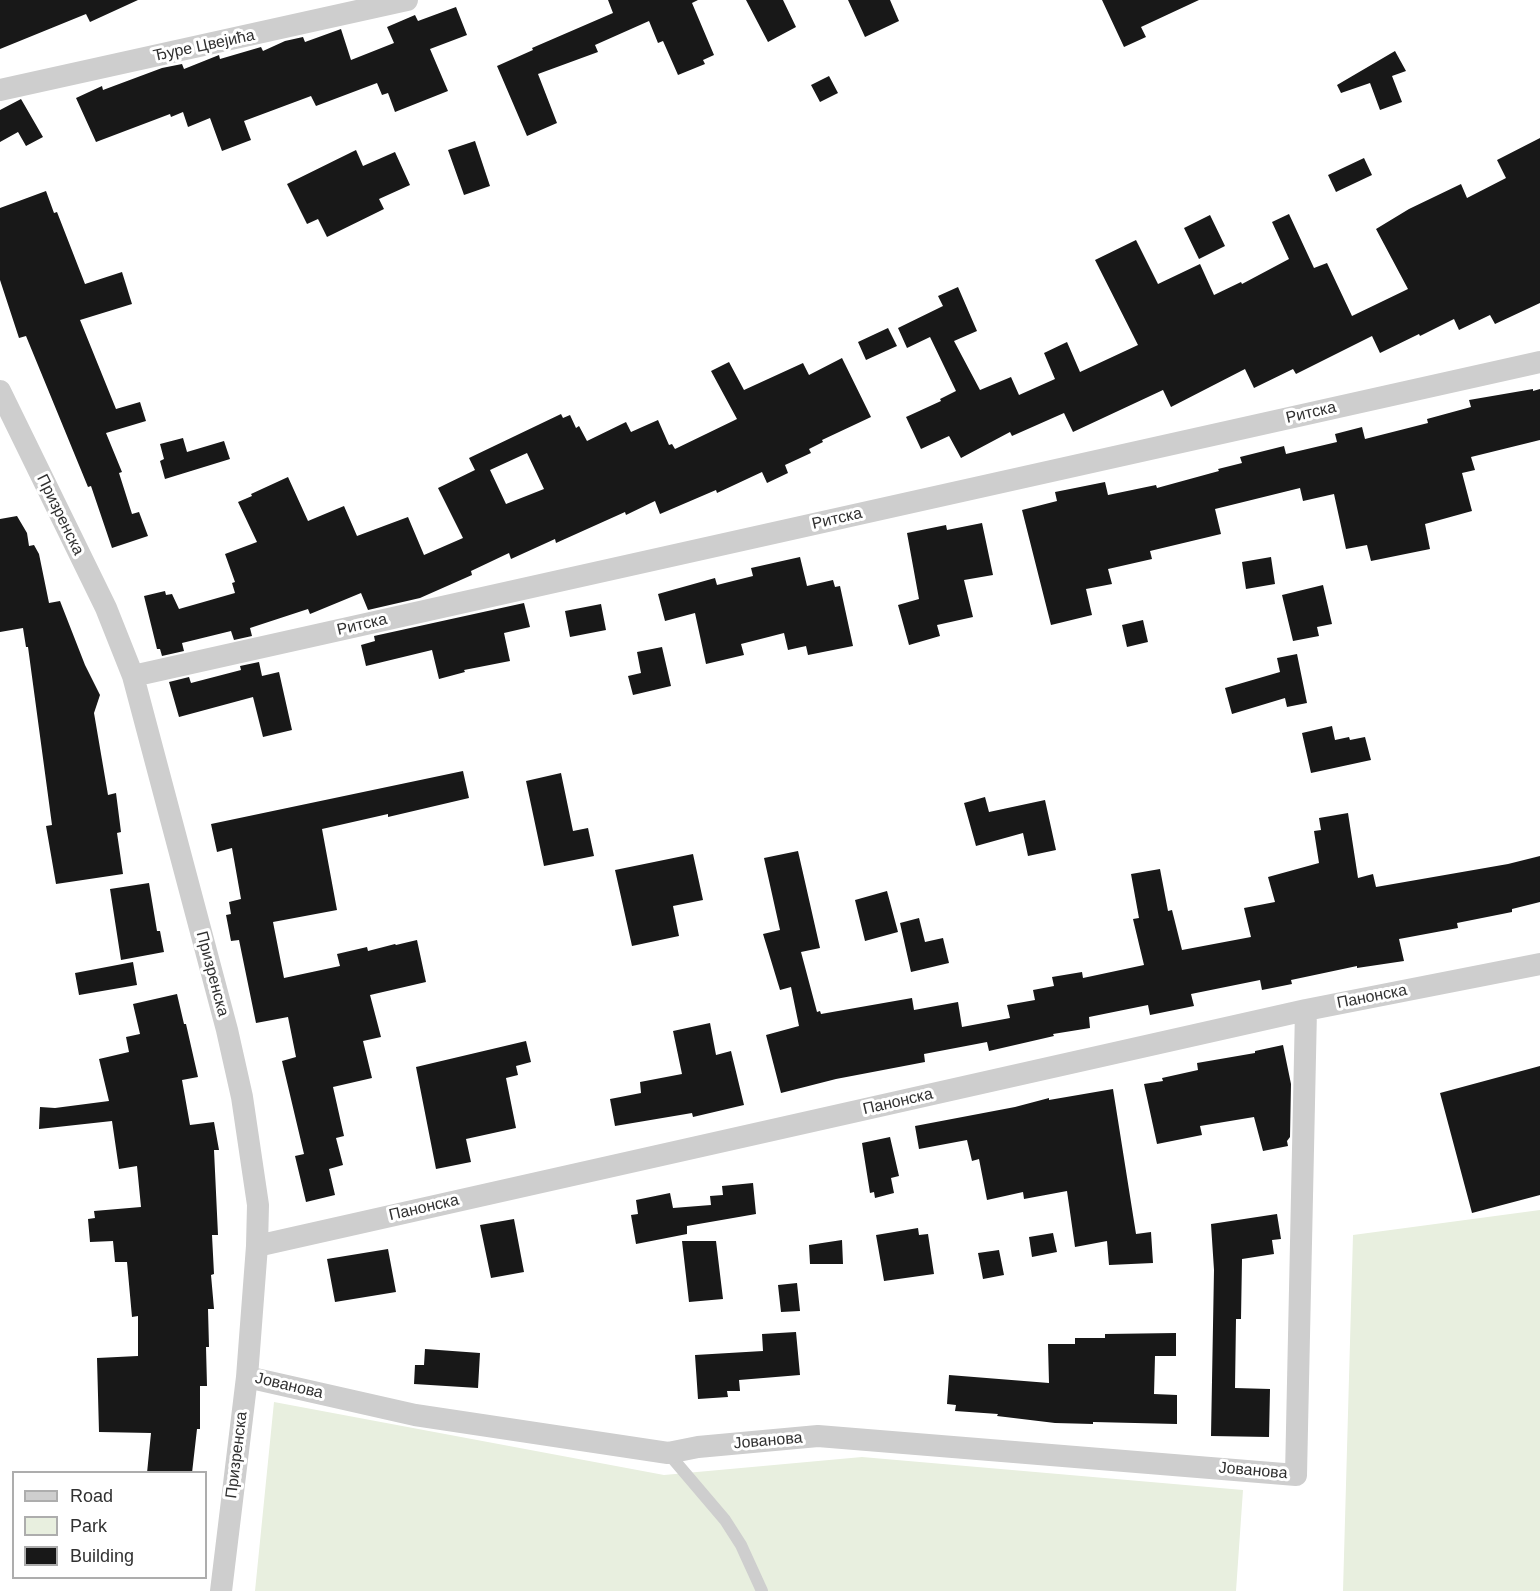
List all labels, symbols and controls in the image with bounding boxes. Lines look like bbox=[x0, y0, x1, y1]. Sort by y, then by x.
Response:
street label: Ђуре Цвејића bbox=[152, 26, 256, 66]
street label: Ритска bbox=[1284, 398, 1338, 428]
street label: Призренска bbox=[32, 471, 88, 559]
street label: Ритска bbox=[810, 504, 864, 534]
street label: Ритска bbox=[335, 610, 389, 640]
street label: Призренска bbox=[191, 929, 233, 1019]
street label: Панонска bbox=[1335, 981, 1409, 1013]
street label: Панонска bbox=[861, 1085, 935, 1119]
street label: Панонска bbox=[387, 1191, 461, 1225]
street label: Јованова bbox=[253, 1369, 325, 1403]
street label: Призренска bbox=[222, 1410, 252, 1500]
street label: Јованова bbox=[733, 1428, 803, 1454]
street label: Јованова bbox=[1218, 1458, 1288, 1484]
legend bbox=[12, 1471, 207, 1579]
text: Road bbox=[70, 1486, 113, 1506]
text: Park bbox=[70, 1516, 107, 1536]
text: Building bbox=[70, 1546, 134, 1566]

